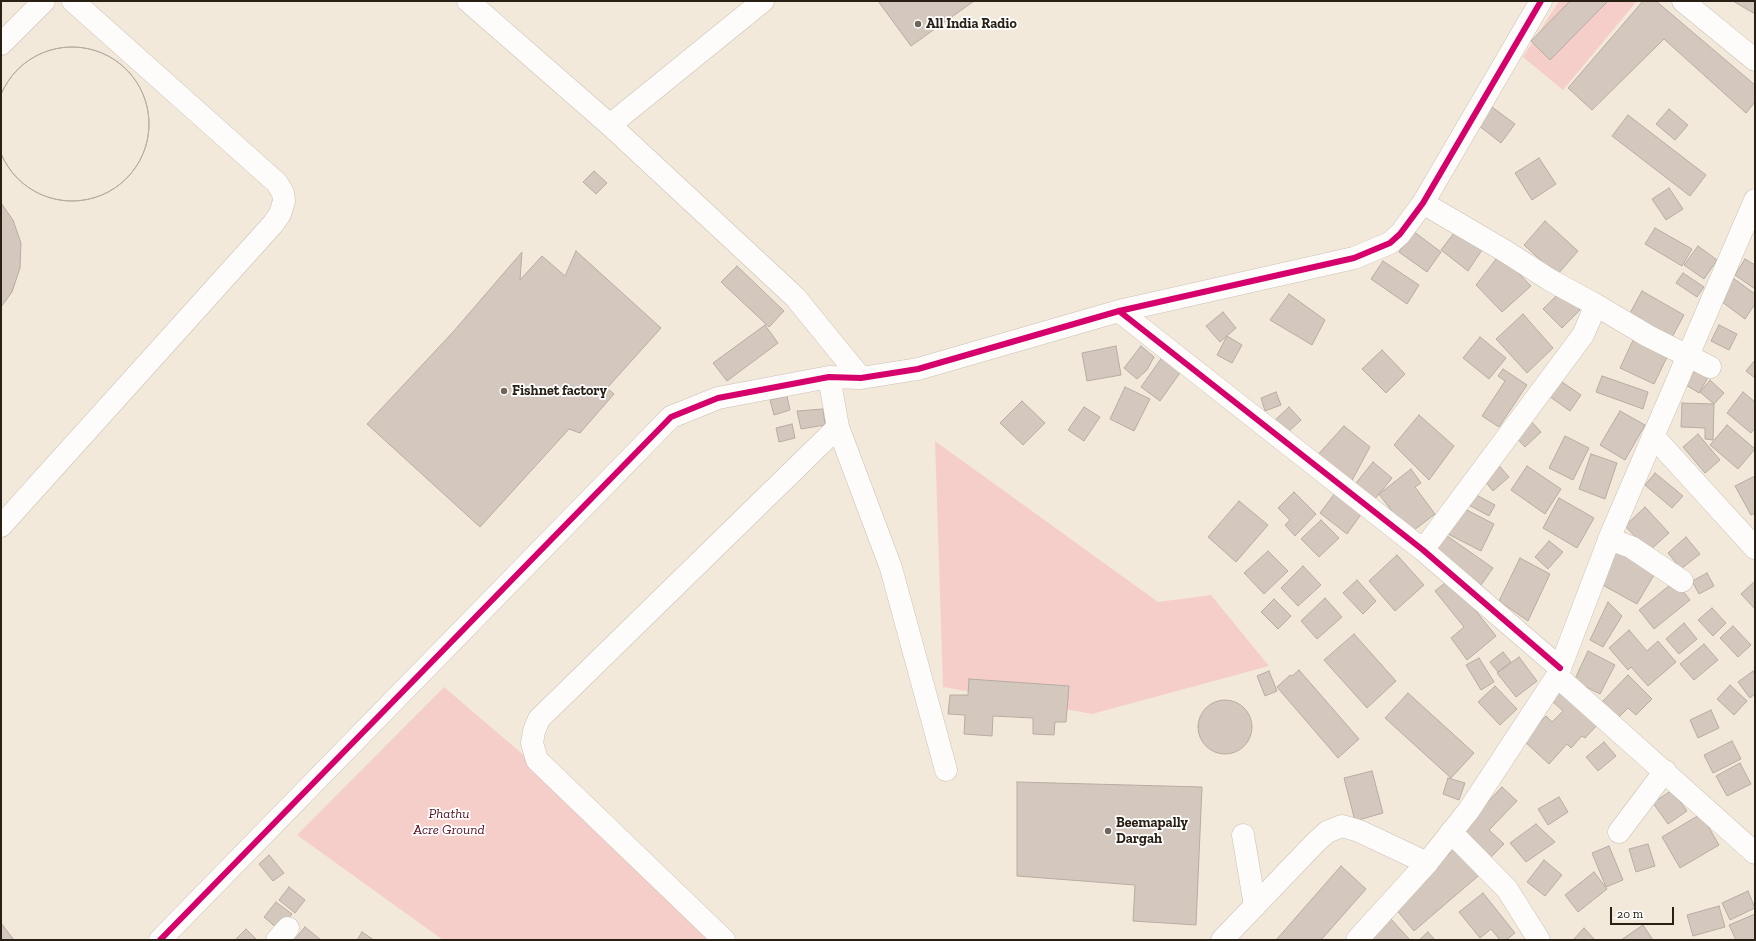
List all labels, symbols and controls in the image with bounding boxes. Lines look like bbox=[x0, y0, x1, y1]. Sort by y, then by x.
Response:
place label: All India Radio bbox=[926, 16, 1017, 32]
marker: All India Radio bbox=[913, 19, 923, 29]
place label: Fishnet factory bbox=[512, 383, 607, 399]
marker: Fishnet factory bbox=[499, 386, 509, 396]
park label: Phathu Acre Ground bbox=[413, 806, 485, 838]
place label: Beemapally Dargah bbox=[1116, 815, 1188, 848]
marker: Beemapally Dargah bbox=[1103, 826, 1113, 836]
scale bar bbox=[1612, 899, 1676, 925]
text: 20 m bbox=[1617, 907, 1643, 921]

